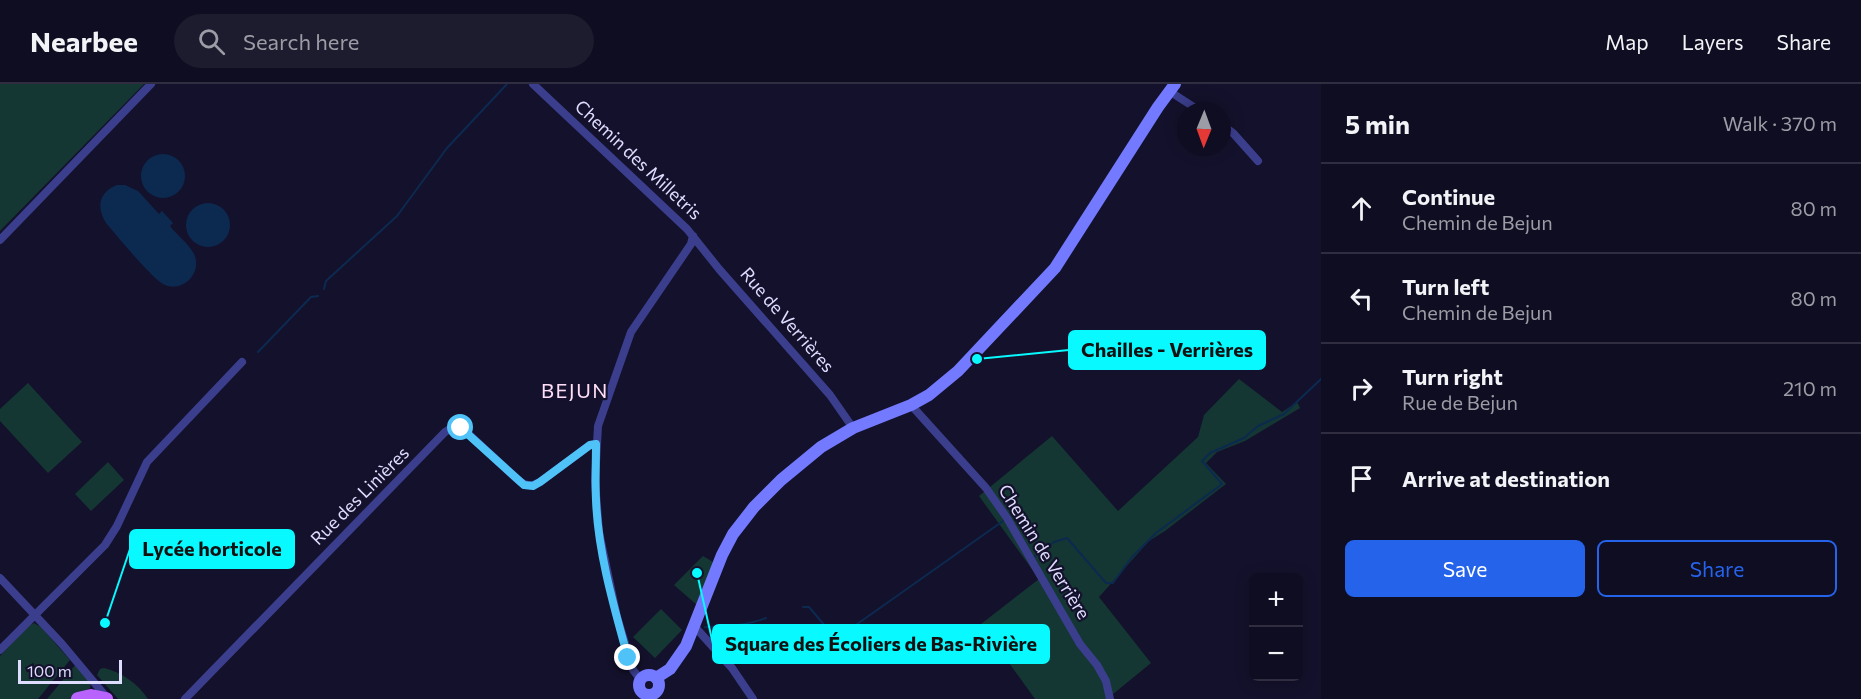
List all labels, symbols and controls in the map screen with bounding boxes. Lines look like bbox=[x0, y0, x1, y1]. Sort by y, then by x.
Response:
search box bbox=[174, 14, 594, 68]
text: Nearbee bbox=[30, 24, 138, 58]
icon: search bbox=[195, 25, 228, 58]
text: Search here bbox=[243, 28, 359, 55]
text: Map bbox=[1605, 29, 1649, 54]
text: Layers bbox=[1682, 29, 1744, 54]
text: Share bbox=[1777, 29, 1831, 54]
street label: Chemin des Milletris bbox=[571, 95, 707, 224]
north arrow bbox=[1177, 102, 1231, 156]
text: 5 min bbox=[1345, 108, 1410, 139]
text: Walk · 370 m bbox=[1723, 111, 1837, 135]
text: Continue bbox=[1402, 183, 1495, 210]
icon: ahead bbox=[1345, 192, 1378, 225]
text: 80 m bbox=[1791, 196, 1837, 220]
text: Chemin de Bejun bbox=[1402, 210, 1553, 234]
street label: Rue de Verrières bbox=[736, 262, 839, 376]
text: Turn left bbox=[1402, 273, 1489, 300]
icon: left bbox=[1345, 282, 1378, 315]
text: 80 m bbox=[1791, 286, 1837, 310]
text: Chemin de Bejun bbox=[1402, 300, 1553, 324]
callout: Chailles - Verrières bbox=[1069, 331, 1265, 369]
text: Chailles - Verrières bbox=[1081, 337, 1253, 361]
text: Turn right bbox=[1402, 363, 1503, 390]
icon: right bbox=[1345, 372, 1378, 405]
text: 210 m bbox=[1783, 376, 1837, 400]
district label: BEJUN bbox=[541, 378, 609, 402]
text: Rue de Bejun bbox=[1402, 390, 1518, 414]
route start bbox=[447, 414, 473, 440]
street label: Rue des Linières bbox=[305, 441, 413, 549]
icon: arrive bbox=[1345, 462, 1378, 495]
text: Arrive at destination bbox=[1402, 465, 1610, 492]
street label: Chemin de Verrière bbox=[994, 480, 1095, 623]
callout: Lycée horticole bbox=[130, 530, 294, 568]
text: Lycée horticole bbox=[142, 536, 282, 560]
button: Save bbox=[1345, 540, 1585, 597]
button: Share bbox=[1597, 540, 1837, 597]
map controls bbox=[1249, 573, 1303, 681]
button: + bbox=[1249, 573, 1303, 627]
callout: Square des Écoliers de Bas-Rivière bbox=[713, 625, 1049, 663]
button: − bbox=[1249, 627, 1303, 681]
text: Square des Écoliers de Bas-Rivière bbox=[725, 631, 1037, 655]
route end bbox=[614, 644, 640, 670]
scale bar bbox=[18, 657, 122, 684]
text: 100 m bbox=[27, 661, 72, 680]

